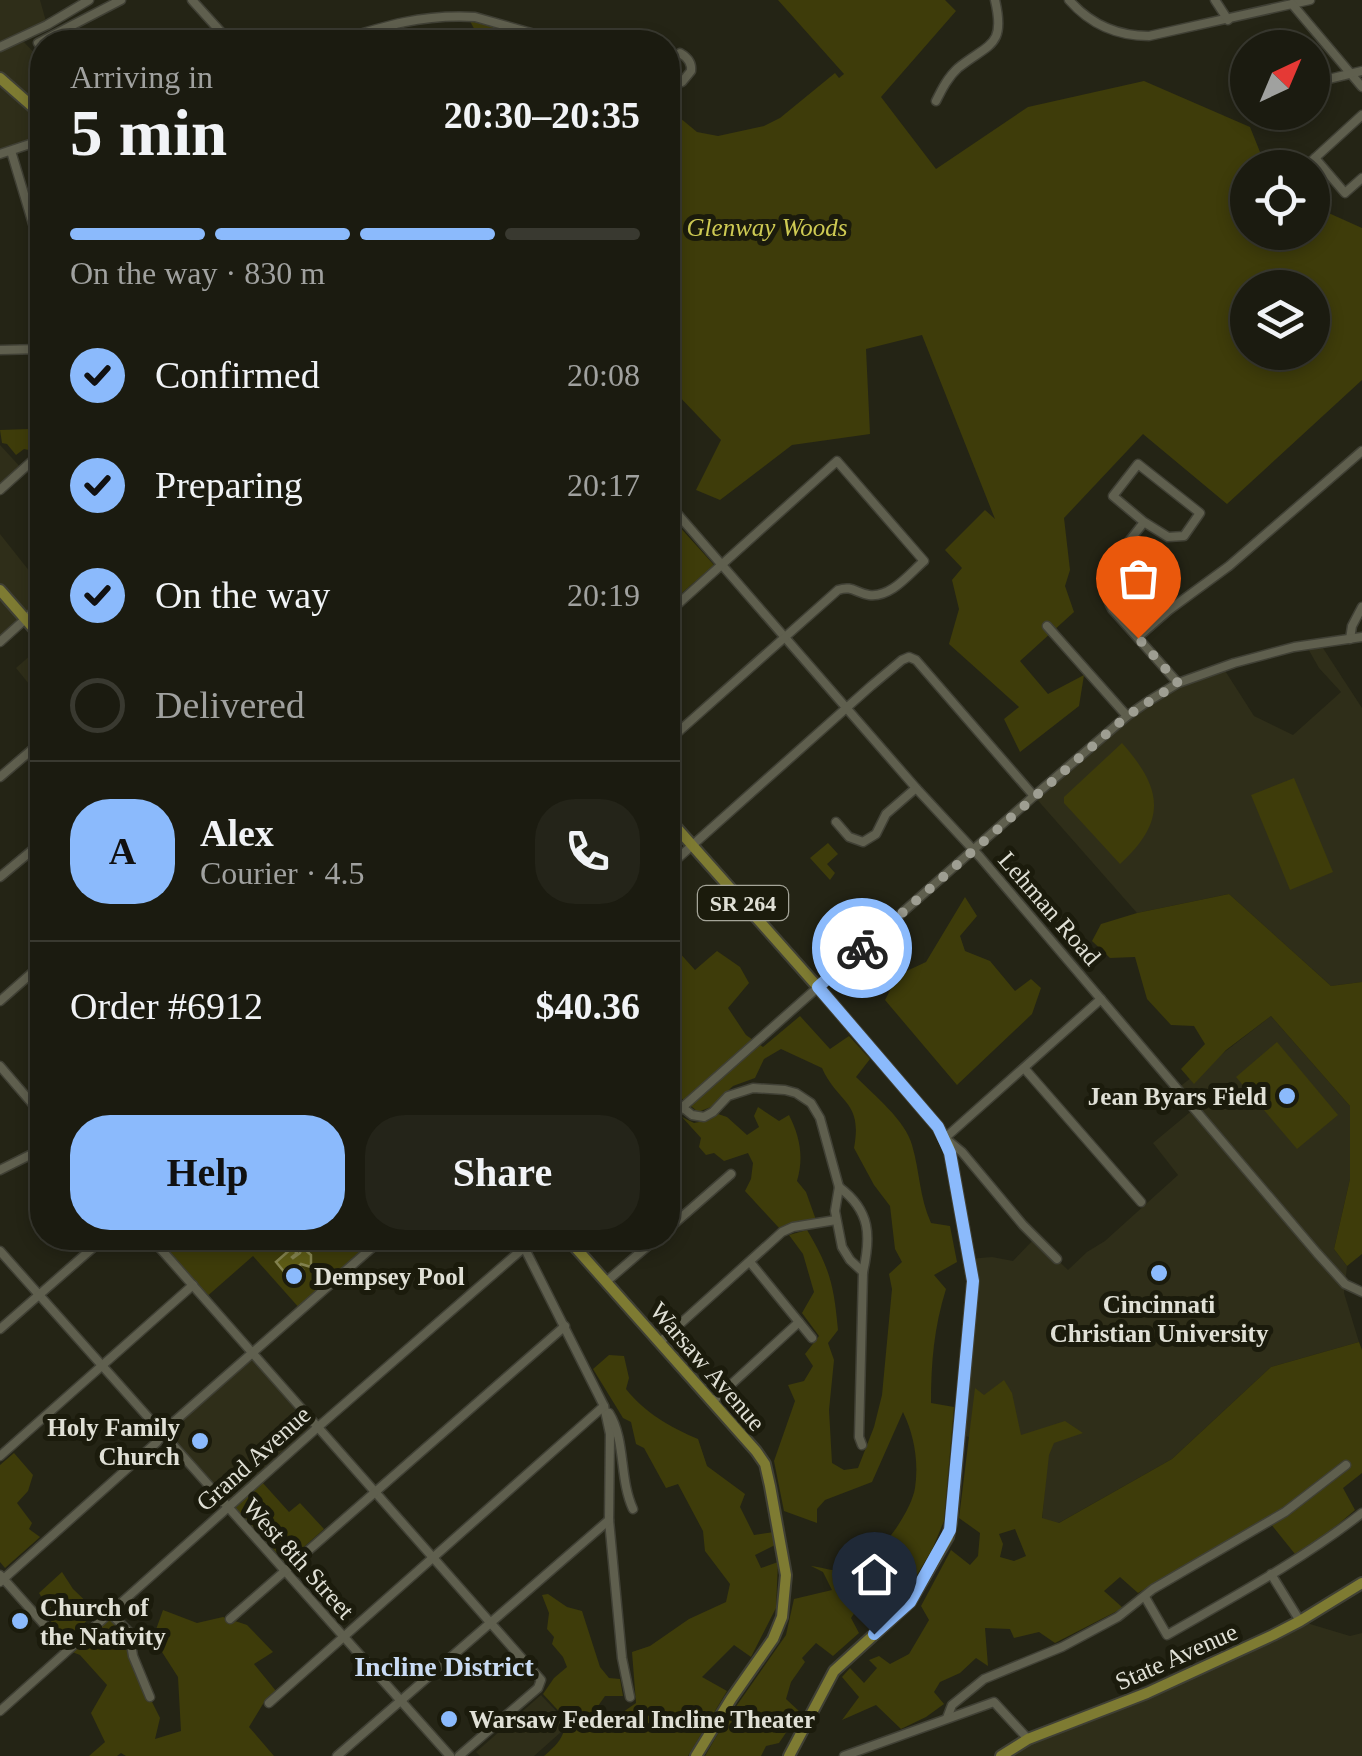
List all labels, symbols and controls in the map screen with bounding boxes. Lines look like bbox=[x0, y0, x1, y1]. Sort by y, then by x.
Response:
north arrow bbox=[1230, 30, 1330, 130]
map controls bbox=[1230, 30, 1330, 370]
text: Arriving in bbox=[70, 59, 213, 95]
text: 20:30–20:35 bbox=[444, 94, 640, 136]
text: 5 min bbox=[70, 97, 227, 169]
button: locate bbox=[1230, 150, 1330, 250]
park label: Glenway Woods bbox=[687, 214, 847, 241]
text: On the way · 830 m bbox=[70, 255, 325, 291]
button: layers bbox=[1230, 270, 1330, 370]
icon: check bbox=[70, 348, 125, 403]
text: Confirmed bbox=[155, 354, 320, 396]
text: 20:08 bbox=[567, 357, 640, 393]
icon: check bbox=[70, 458, 125, 513]
text: Preparing bbox=[155, 464, 303, 506]
text: 20:17 bbox=[567, 467, 640, 503]
pin bbox=[1096, 536, 1181, 639]
icon: bag bbox=[1111, 551, 1166, 606]
icon: check bbox=[70, 568, 125, 623]
text: On the way bbox=[155, 574, 330, 616]
text: 20:19 bbox=[567, 577, 640, 613]
text: Delivered bbox=[155, 684, 305, 726]
button: phone bbox=[535, 799, 640, 904]
text: Alex bbox=[200, 812, 274, 854]
text: A bbox=[109, 830, 136, 872]
street label: Lehman Road bbox=[993, 846, 1106, 971]
text: Courier · 4.5 bbox=[200, 855, 364, 891]
road number: SR 264 bbox=[698, 886, 788, 920]
courier bbox=[812, 898, 912, 998]
icon: bike bbox=[835, 921, 890, 976]
text: Order #6912 bbox=[70, 985, 263, 1027]
text: $40.36 bbox=[536, 985, 640, 1027]
place label: Jean Byars Field bbox=[1088, 1083, 1267, 1110]
marker: Jean Byars Field bbox=[1276, 1085, 1298, 1107]
button: Help bbox=[70, 1115, 345, 1230]
button: Share bbox=[365, 1115, 640, 1230]
marker: Cincinnati Christian University bbox=[1148, 1262, 1170, 1284]
place label: Dempsey Pool bbox=[314, 1263, 465, 1290]
marker: Dempsey Pool bbox=[283, 1265, 305, 1287]
place label: Cincinnati Christian University bbox=[1050, 1291, 1269, 1347]
street label: Warsaw Avenue bbox=[645, 1297, 771, 1436]
street label: Grand Avenue bbox=[191, 1400, 316, 1516]
place label: Holy Family Church bbox=[47, 1414, 180, 1470]
marker: Holy Family Church bbox=[189, 1430, 211, 1452]
street label: West 8th Street bbox=[238, 1493, 360, 1624]
pin bbox=[832, 1532, 917, 1635]
icon: home bbox=[847, 1547, 902, 1602]
place label: Church of the Nativity bbox=[40, 1594, 166, 1650]
marker: Church of the Nativity bbox=[9, 1610, 31, 1632]
street label: State Avenue bbox=[1111, 1618, 1241, 1695]
district label: Incline District bbox=[354, 1651, 534, 1682]
place label: Warsaw Federal Incline Theater bbox=[469, 1706, 815, 1733]
marker: Warsaw Federal Incline Theater bbox=[438, 1708, 460, 1730]

